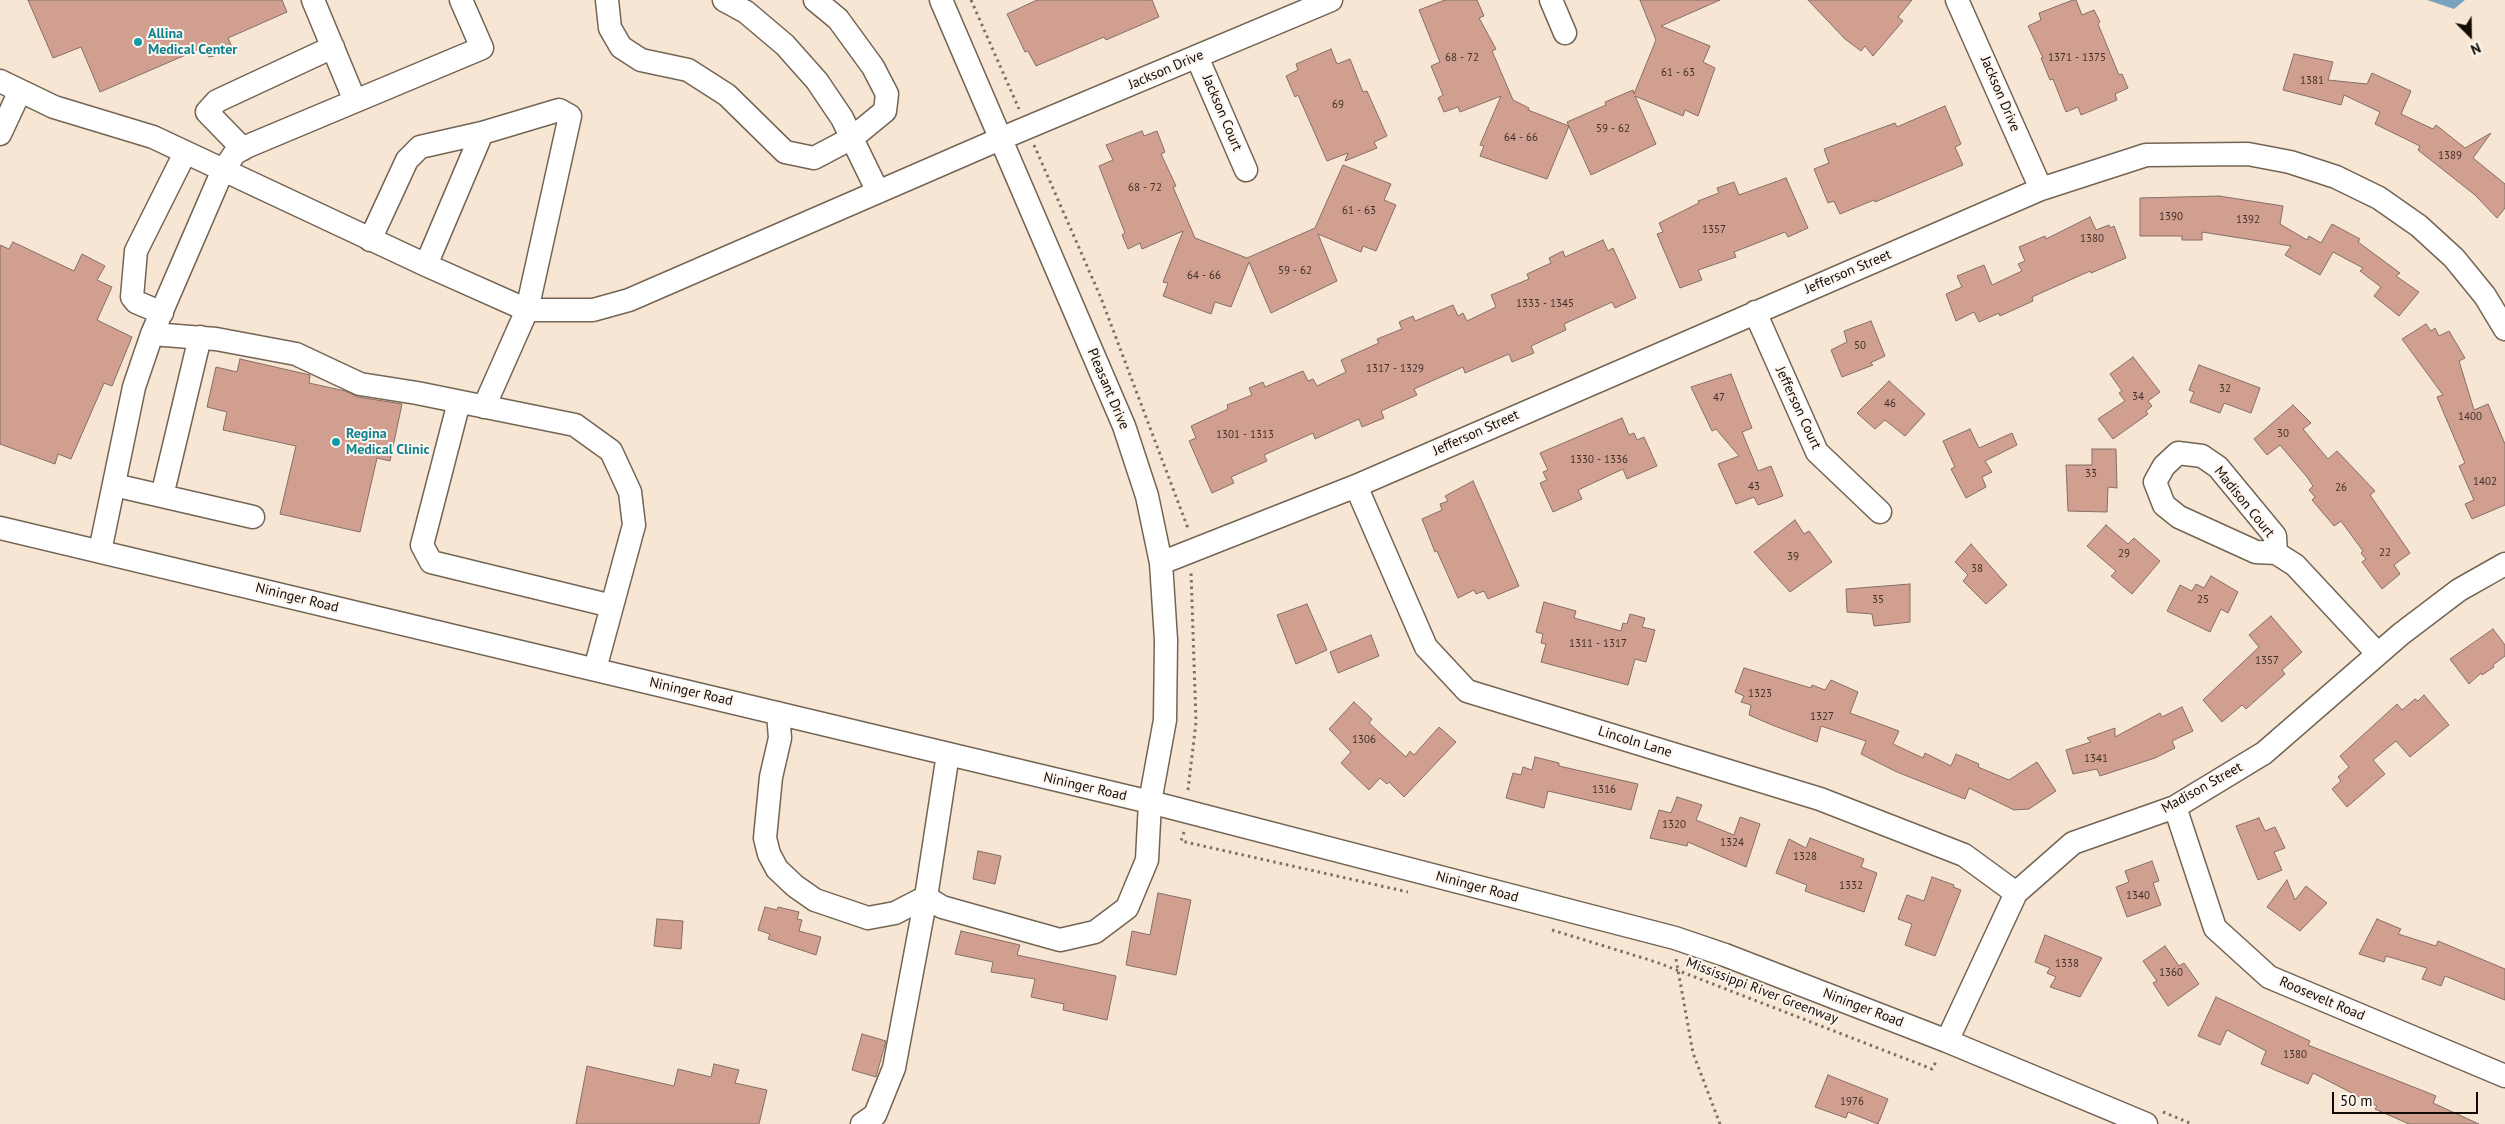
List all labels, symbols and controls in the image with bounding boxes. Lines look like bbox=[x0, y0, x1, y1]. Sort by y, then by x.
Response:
north arrow bbox=[2445, 10, 2495, 60]
place label: Allina Medical Center bbox=[148, 26, 237, 58]
marker: Allina Medical Center bbox=[132, 36, 144, 48]
text: N bbox=[2468, 39, 2484, 59]
street label: Jackson Drive bbox=[1126, 47, 1206, 93]
house number: 68 - 72 bbox=[1445, 51, 1479, 65]
house number: 1371 - 1375 bbox=[2048, 51, 2106, 65]
street label: Jackson Drive bbox=[1977, 54, 2023, 134]
house number: 61 - 63 bbox=[1661, 66, 1695, 80]
street label: Jackson Court bbox=[1198, 72, 1246, 154]
house number: 1381 bbox=[2300, 74, 2324, 88]
house number: 69 bbox=[1332, 98, 1344, 112]
house number: 59 - 62 bbox=[1596, 122, 1630, 136]
house number: 64 - 66 bbox=[1504, 131, 1538, 145]
house number: 1389 bbox=[2438, 149, 2462, 163]
house number: 68 - 72 bbox=[1128, 181, 1162, 195]
house number: 61 - 63 bbox=[1342, 204, 1376, 218]
house number: 1390 bbox=[2159, 210, 2183, 224]
house number: 1392 bbox=[2236, 213, 2260, 227]
house number: 1357 bbox=[1702, 223, 1726, 237]
house number: 1380 bbox=[2080, 232, 2104, 246]
street label: Jefferson Street bbox=[1802, 246, 1894, 298]
house number: 59 - 62 bbox=[1278, 264, 1312, 278]
house number: 64 - 66 bbox=[1187, 269, 1221, 283]
house number: 1333 - 1345 bbox=[1516, 297, 1574, 311]
house number: 50 bbox=[1854, 339, 1866, 353]
street label: Pleasant Drive bbox=[1083, 346, 1133, 432]
house number: 1317 - 1329 bbox=[1366, 362, 1424, 376]
street label: Jefferson Court bbox=[1772, 364, 1824, 452]
house number: 32 bbox=[2219, 382, 2231, 396]
house number: 34 bbox=[2132, 390, 2144, 404]
house number: 47 bbox=[1713, 391, 1725, 405]
house number: 46 bbox=[1884, 397, 1896, 411]
street label: Jefferson Street bbox=[1430, 407, 1522, 459]
house number: 1400 bbox=[2458, 410, 2482, 424]
place label: Regina Medical Clinic bbox=[346, 426, 429, 458]
house number: 30 bbox=[2277, 427, 2289, 441]
house number: 1301 - 1313 bbox=[1216, 428, 1274, 442]
marker: Regina Medical Clinic bbox=[330, 436, 342, 448]
house number: 1330 - 1336 bbox=[1570, 453, 1628, 467]
street label: Madison Court bbox=[2210, 463, 2278, 541]
house number: 33 bbox=[2085, 467, 2097, 481]
house number: 1402 bbox=[2473, 475, 2497, 489]
house number: 43 bbox=[1748, 480, 1760, 494]
house number: 26 bbox=[2335, 481, 2347, 495]
house number: 22 bbox=[2379, 546, 2391, 560]
house number: 29 bbox=[2118, 547, 2130, 561]
house number: 39 bbox=[1787, 550, 1799, 564]
house number: 38 bbox=[1971, 562, 1983, 576]
street label: Nininger Road bbox=[254, 580, 340, 616]
house number: 35 bbox=[1872, 593, 1884, 607]
house number: 25 bbox=[2197, 593, 2209, 607]
house number: 1311 - 1317 bbox=[1569, 637, 1627, 651]
house number: 1357 bbox=[2255, 654, 2279, 668]
street label: Nininger Road bbox=[648, 674, 734, 710]
house number: 1323 bbox=[1748, 687, 1772, 701]
house number: 1327 bbox=[1810, 710, 1834, 724]
street label: Lincoln Lane bbox=[1596, 723, 1674, 761]
house number: 1306 bbox=[1352, 733, 1376, 747]
house number: 1341 bbox=[2084, 752, 2108, 766]
street label: Madison Street bbox=[2159, 759, 2245, 817]
street label: Nininger Road bbox=[1042, 769, 1128, 805]
house number: 1316 bbox=[1592, 783, 1616, 797]
house number: 1320 bbox=[1662, 818, 1686, 832]
house number: 1324 bbox=[1720, 836, 1744, 850]
house number: 1328 bbox=[1793, 850, 1817, 864]
street label: Nininger Road bbox=[1434, 868, 1520, 906]
house number: 1332 bbox=[1839, 879, 1863, 893]
house number: 1340 bbox=[2126, 889, 2150, 903]
street label: Mississippi River Greenway bbox=[1684, 954, 1840, 1028]
house number: 1338 bbox=[2055, 957, 2079, 971]
house number: 1360 bbox=[2159, 966, 2183, 980]
street label: Roosevelt Road bbox=[2277, 973, 2367, 1025]
street label: Nininger Road bbox=[1820, 985, 1906, 1031]
house number: 1380 bbox=[2283, 1048, 2307, 1062]
scale bar bbox=[2335, 1082, 2481, 1114]
text: 50 m bbox=[2340, 1091, 2373, 1110]
house number: 1976 bbox=[1840, 1095, 1864, 1109]

